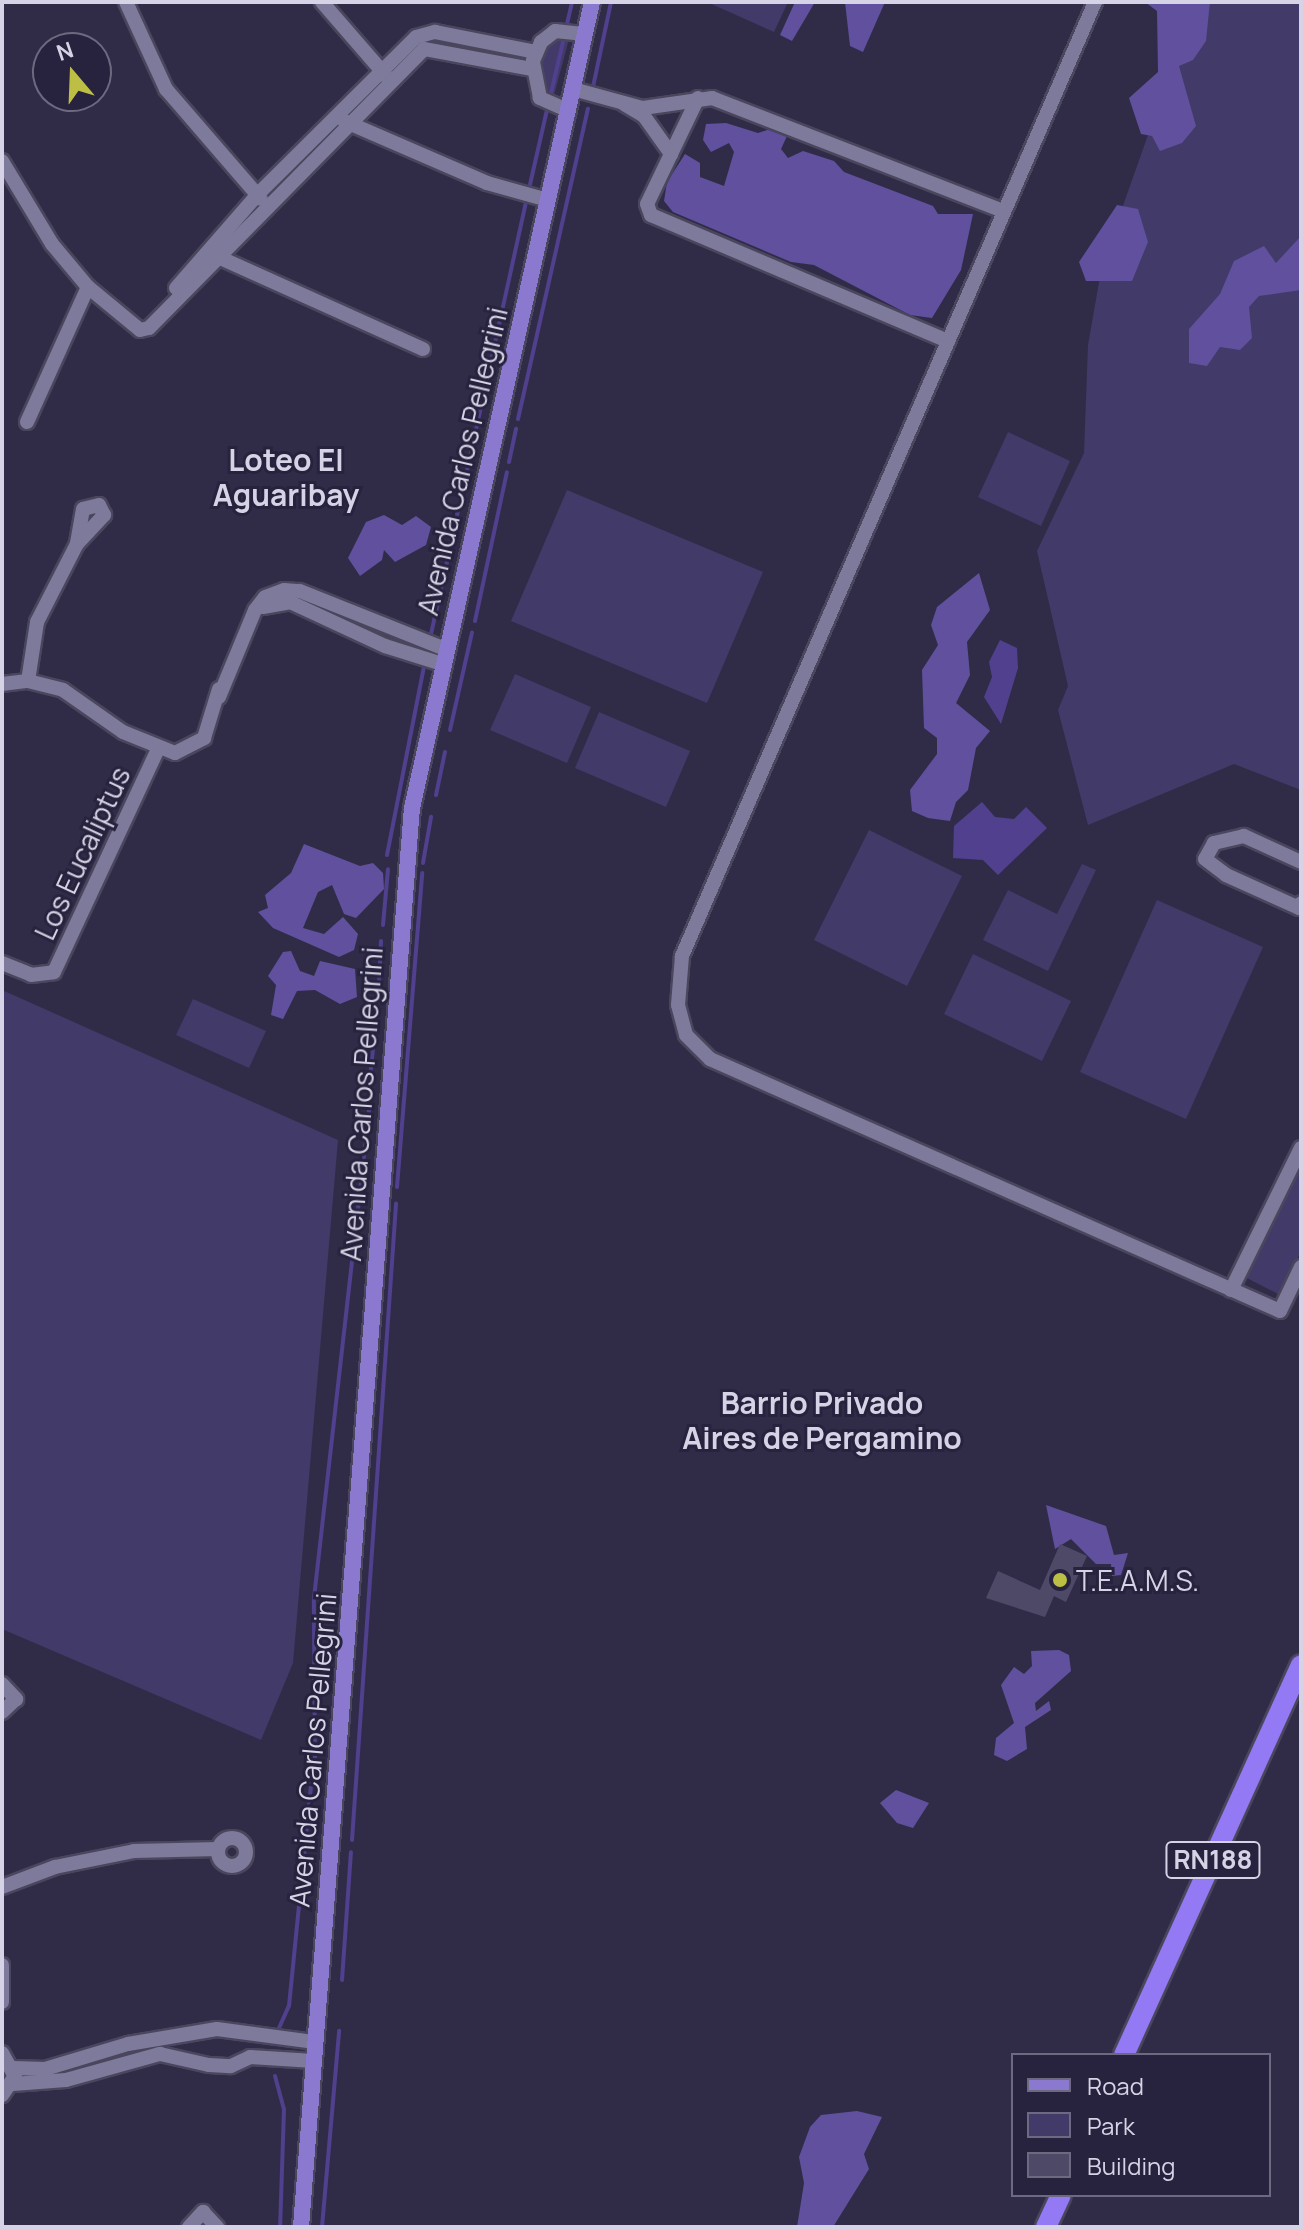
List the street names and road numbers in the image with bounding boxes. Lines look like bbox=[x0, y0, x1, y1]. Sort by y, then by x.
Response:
street label: Avenida Carlos Pellegrini bbox=[410, 304, 514, 618]
street label: Los Eucaliptus bbox=[27, 761, 137, 945]
street label: Avenida Carlos Pellegrini bbox=[333, 946, 389, 1262]
street label: Avenida Carlos Pellegrini bbox=[282, 1592, 342, 1908]
road number: RN188 bbox=[1165, 1838, 1261, 1882]

